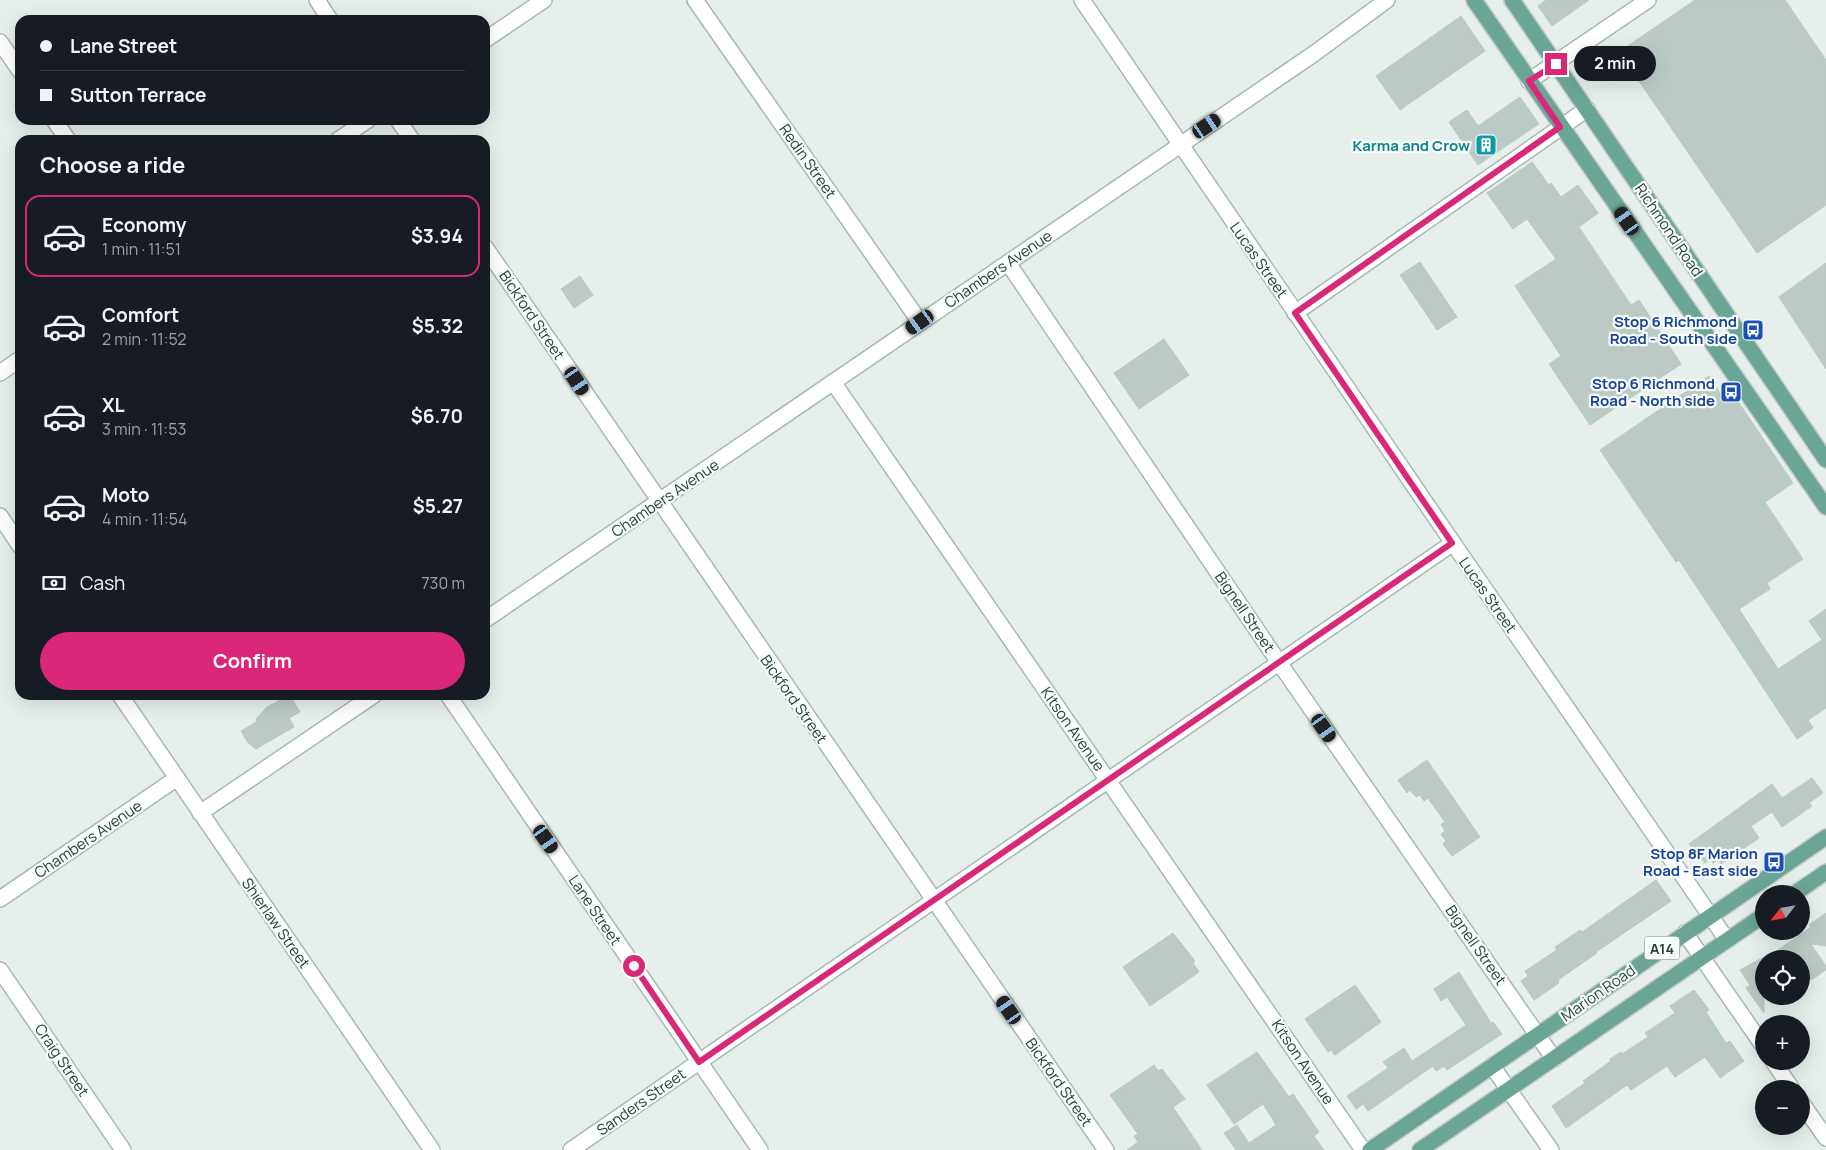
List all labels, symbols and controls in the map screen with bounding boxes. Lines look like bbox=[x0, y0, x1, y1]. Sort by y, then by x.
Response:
text: Lane Street bbox=[70, 33, 177, 59]
callout: 2 min bbox=[1574, 46, 1656, 82]
text: 2 min bbox=[1594, 52, 1636, 74]
route end bbox=[1545, 53, 1567, 75]
text: Sutton Terrace bbox=[70, 82, 207, 108]
car bbox=[1190, 111, 1223, 141]
street label: Redin Street bbox=[775, 120, 841, 202]
building icon: Karma and Crow bbox=[1474, 133, 1498, 157]
place label: Karma and Crow bbox=[1352, 135, 1470, 156]
text: Choose a ride bbox=[40, 150, 185, 180]
street label: Richmond Road bbox=[1630, 179, 1708, 281]
car bbox=[1612, 204, 1641, 238]
text: Economy bbox=[102, 212, 186, 238]
icon: car bbox=[42, 214, 87, 259]
street label: Lucas Street bbox=[1225, 218, 1293, 302]
text: $3.94 bbox=[411, 223, 463, 249]
street label: Chambers Avenue bbox=[940, 225, 1056, 313]
text: 1 min · 11:51 bbox=[102, 238, 181, 260]
street label: Bickford Street bbox=[494, 266, 570, 364]
text: Comfort bbox=[102, 302, 179, 328]
icon: car bbox=[42, 304, 87, 349]
car bbox=[903, 307, 936, 337]
place label: Stop 6 Richmond Road - South side bbox=[1610, 311, 1737, 349]
text: $5.32 bbox=[412, 313, 463, 339]
bus stop icon: Stop 6 Richmond Road - South side bbox=[1741, 318, 1765, 342]
text: 2 min · 11:52 bbox=[102, 328, 186, 350]
car bbox=[562, 364, 591, 398]
place label: Stop 6 Richmond Road - North side bbox=[1590, 373, 1715, 411]
bus stop icon: Stop 6 Richmond Road - North side bbox=[1719, 380, 1743, 404]
text: XL bbox=[102, 392, 125, 418]
icon: car bbox=[42, 394, 87, 439]
text: $6.70 bbox=[411, 403, 463, 429]
text: 3 min · 11:53 bbox=[102, 418, 186, 440]
street label: Chambers Avenue bbox=[607, 454, 723, 542]
text: Moto bbox=[102, 482, 149, 508]
icon: car bbox=[42, 484, 87, 529]
text: $5.27 bbox=[413, 493, 463, 519]
text: 4 min · 11:54 bbox=[102, 508, 187, 530]
street label: Lucas Street bbox=[1454, 553, 1522, 637]
street label: Bignell Street bbox=[1210, 567, 1280, 657]
icon: cash bbox=[40, 569, 68, 597]
text: Cash bbox=[80, 570, 125, 596]
text: 730 m bbox=[422, 572, 465, 594]
button: Confirm bbox=[40, 632, 465, 690]
street label: Bickford Street bbox=[756, 651, 832, 747]
street label: Kitson Avenue bbox=[1036, 683, 1110, 776]
car bbox=[1309, 711, 1338, 745]
street label: Chambers Avenue bbox=[30, 795, 146, 883]
car bbox=[531, 822, 560, 856]
place label: Stop 8F Marion Road - East side bbox=[1643, 843, 1758, 881]
bus stop icon: Stop 8F Marion Road - East side bbox=[1762, 850, 1786, 874]
street label: Lane Street bbox=[564, 871, 626, 949]
street label: Shierlaw Street bbox=[237, 874, 315, 972]
north arrow bbox=[1755, 885, 1810, 940]
map controls bbox=[1755, 885, 1810, 1135]
street label: Bignell Street bbox=[1441, 901, 1511, 989]
road number: A14 bbox=[1644, 936, 1680, 960]
button: locate bbox=[1755, 950, 1810, 1005]
route start bbox=[623, 955, 645, 977]
street label: Marion Road bbox=[1557, 960, 1639, 1026]
car bbox=[994, 993, 1023, 1027]
street label: Kitson Avenue bbox=[1267, 1015, 1339, 1109]
button: + bbox=[1755, 1015, 1810, 1070]
street label: Craig Street bbox=[30, 1019, 94, 1101]
street label: Bickford Street bbox=[1021, 1034, 1097, 1130]
street label: Sanders Street bbox=[592, 1064, 690, 1140]
button: − bbox=[1755, 1080, 1810, 1135]

